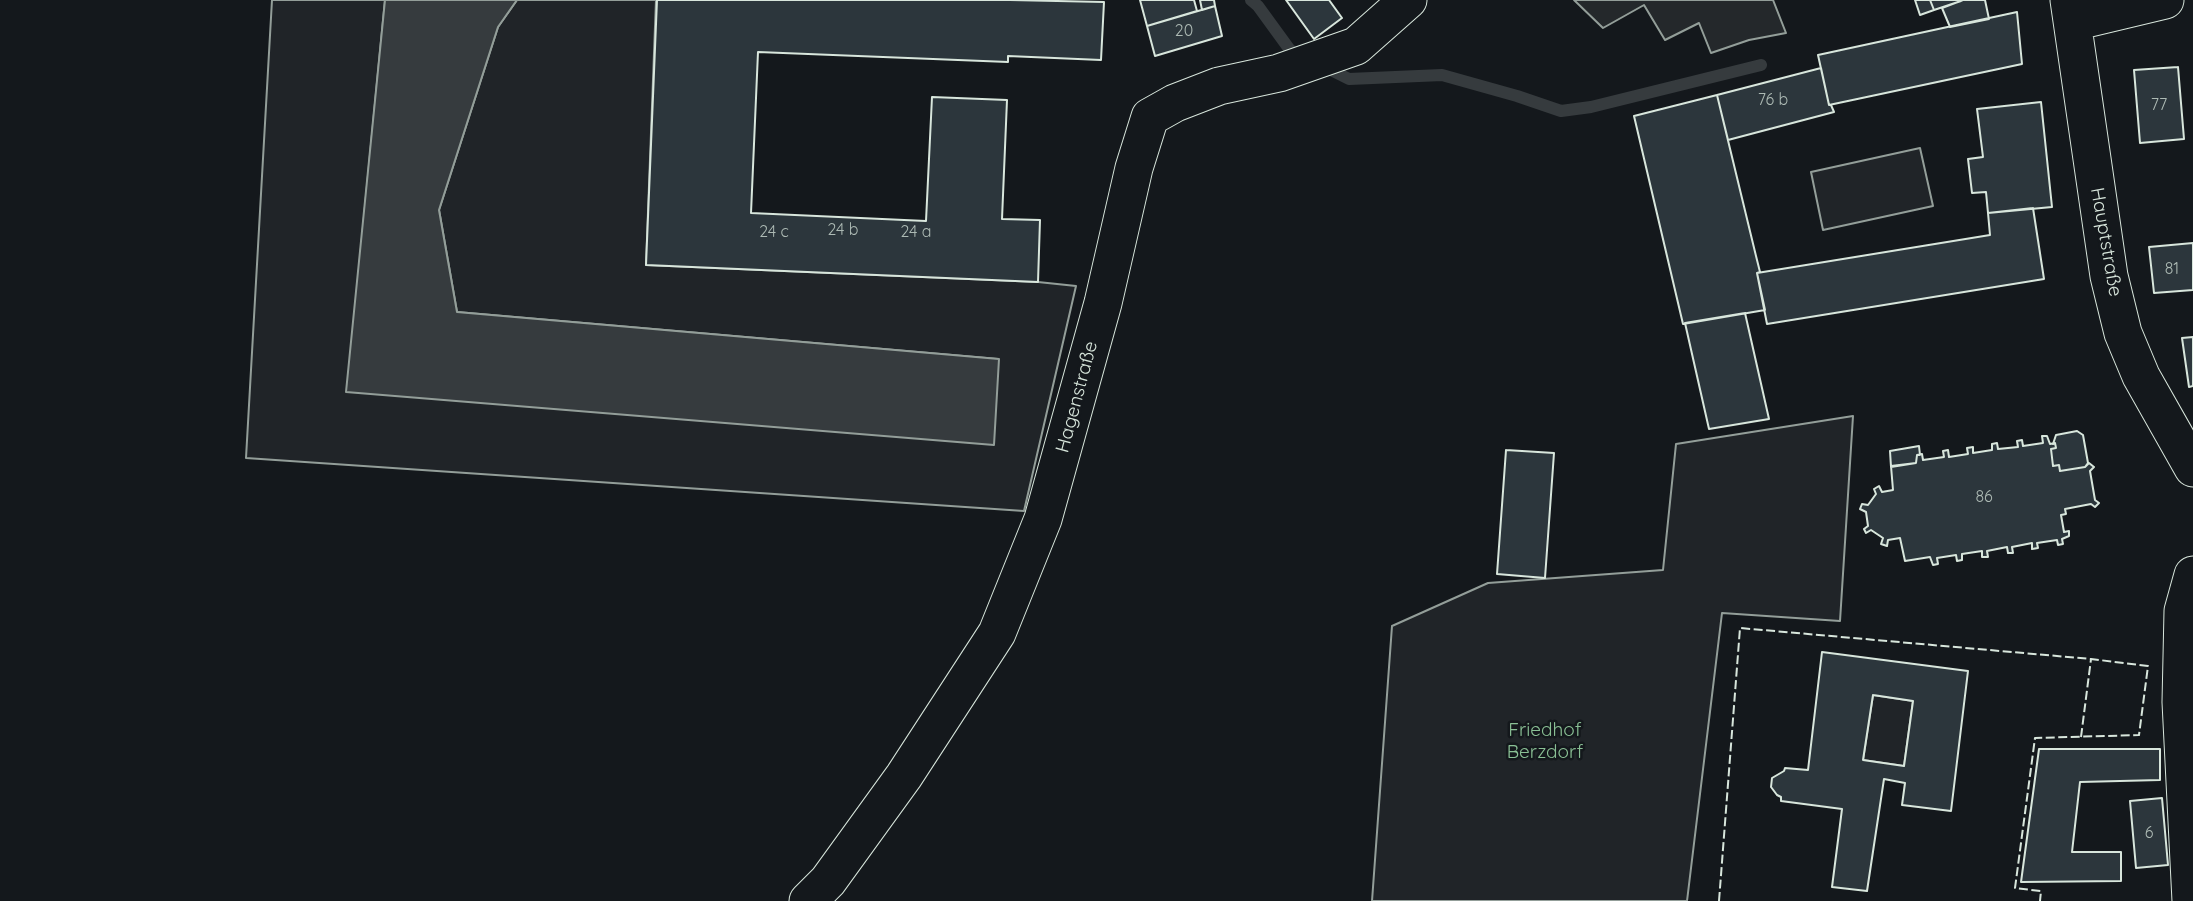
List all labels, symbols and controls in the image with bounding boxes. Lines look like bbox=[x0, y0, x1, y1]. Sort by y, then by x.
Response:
house number: 20 bbox=[1175, 21, 1193, 41]
house number: 76 b bbox=[1758, 90, 1788, 110]
house number: 77 bbox=[2151, 95, 2167, 115]
street label: Hauptstraße bbox=[2085, 186, 2127, 298]
house number: 24 b bbox=[827, 220, 859, 240]
house number: 24 c bbox=[759, 222, 789, 242]
house number: 24 a bbox=[900, 222, 932, 242]
house number: 81 bbox=[2165, 259, 2179, 279]
street label: Hagenstraße bbox=[1051, 339, 1103, 455]
house number: 86 bbox=[1975, 487, 1993, 507]
park label: Friedhof Berzdorf bbox=[1507, 719, 1583, 763]
house number: 6 bbox=[2145, 823, 2153, 843]

